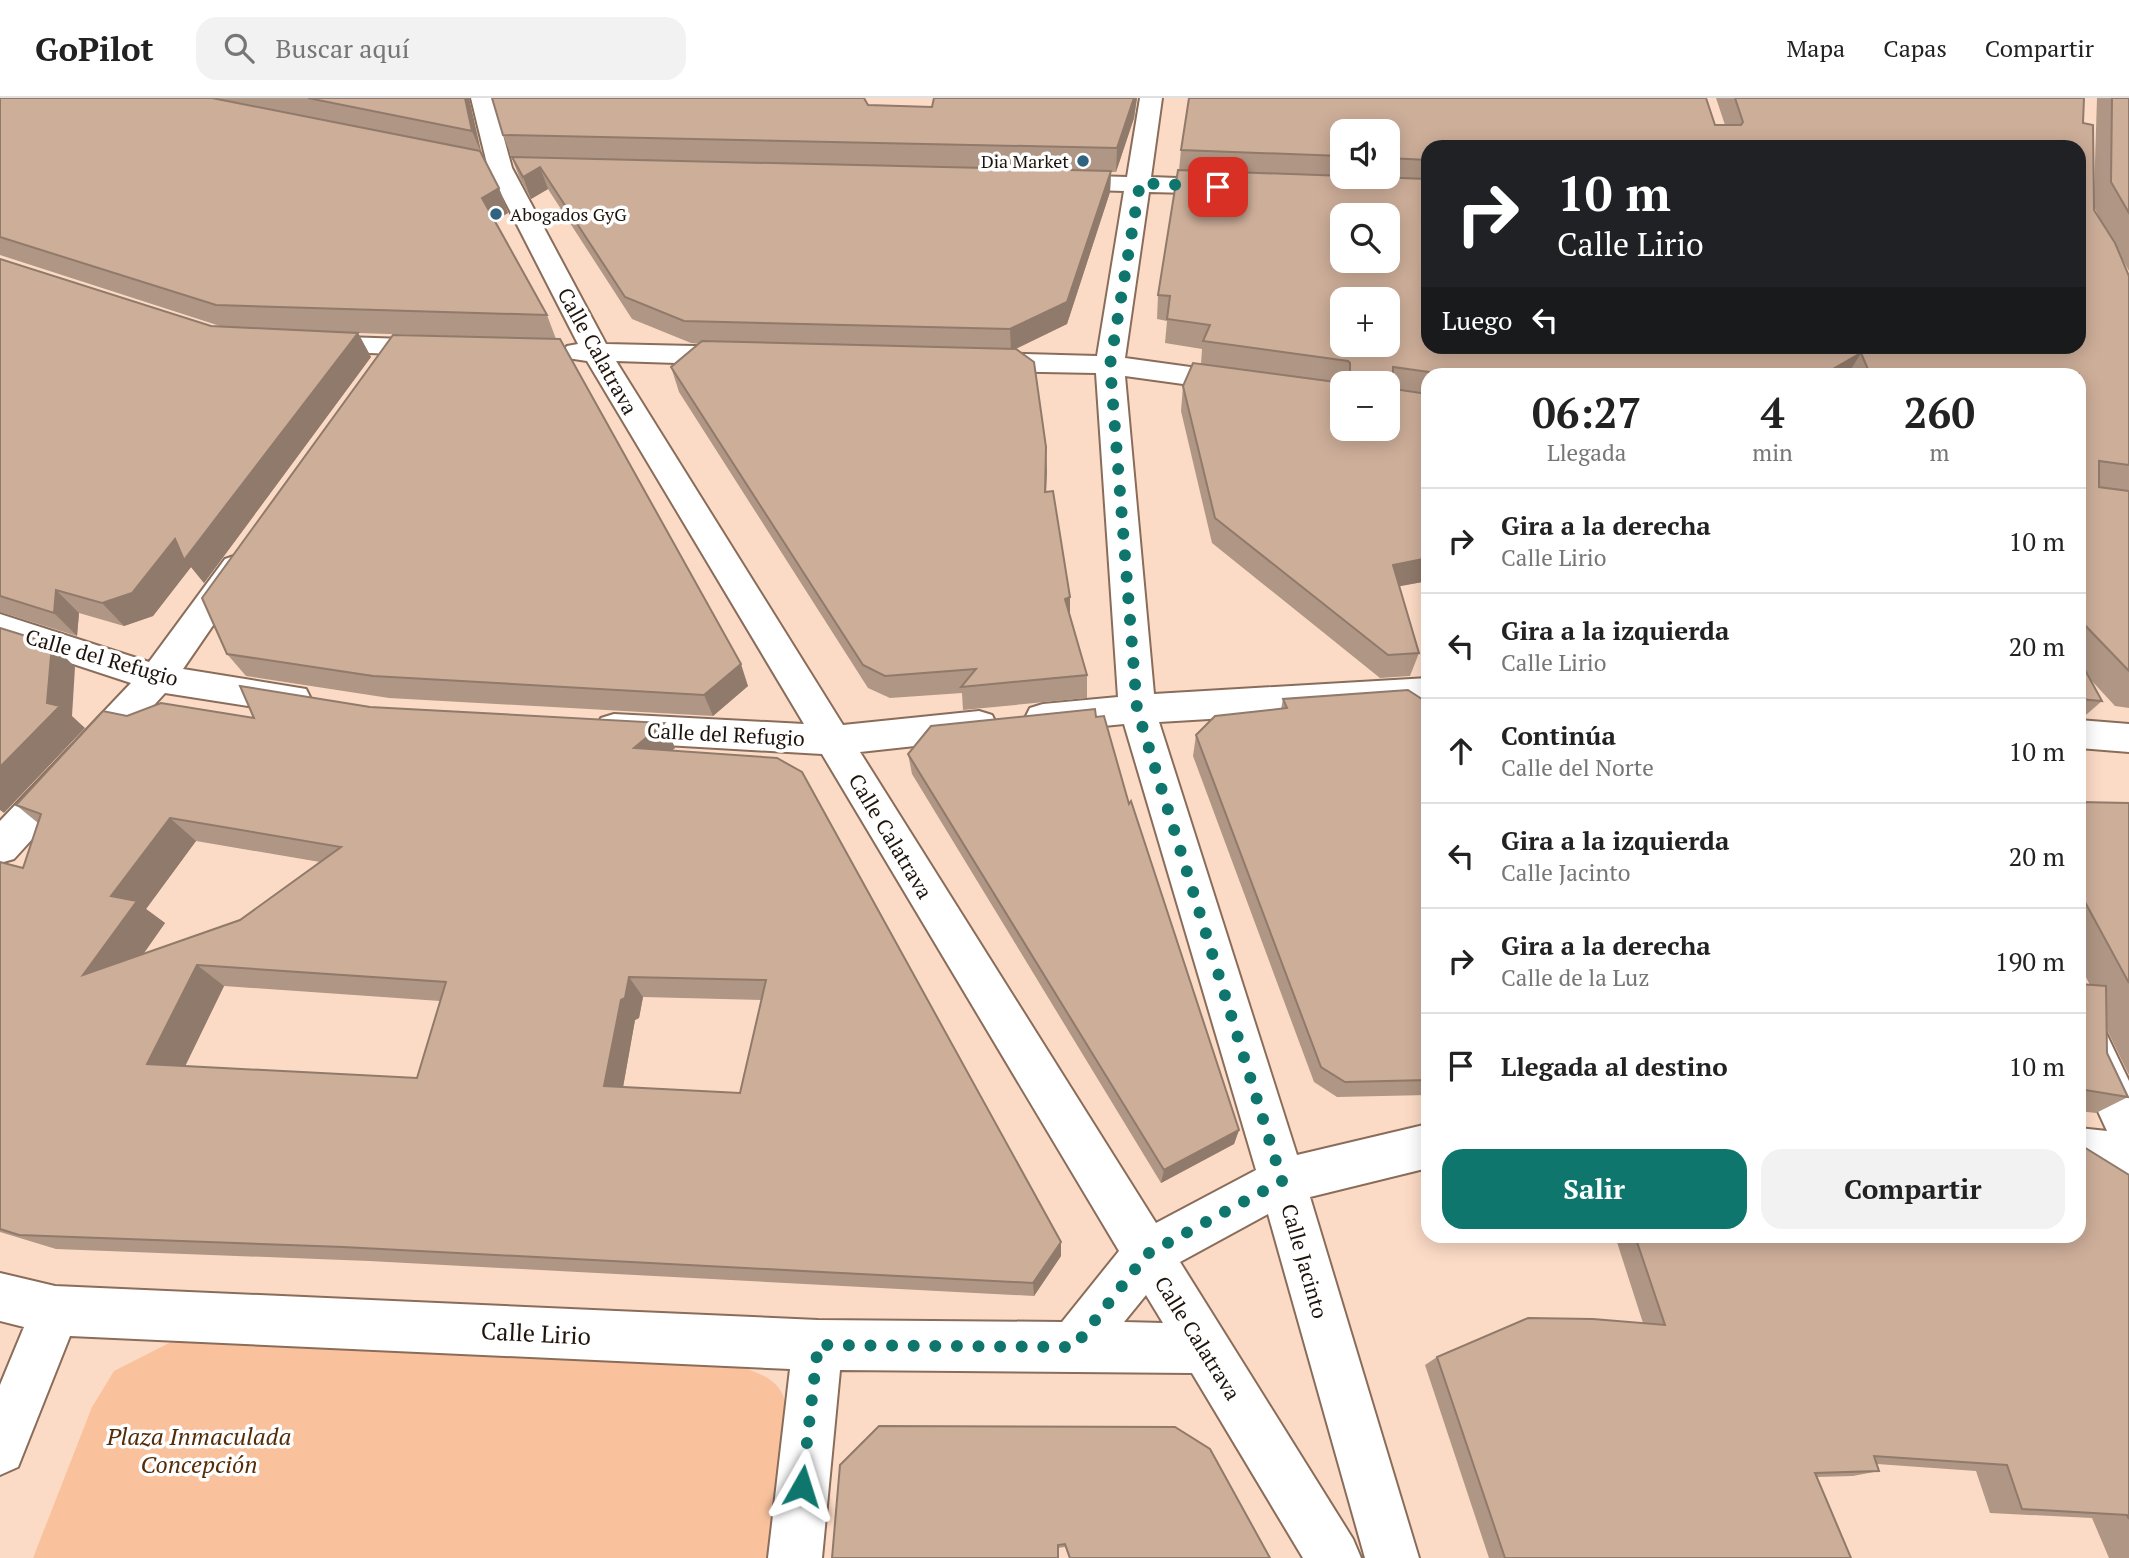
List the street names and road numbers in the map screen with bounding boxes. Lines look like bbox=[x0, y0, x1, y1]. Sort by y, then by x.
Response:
street label: Calle Calatrava bbox=[552, 282, 645, 420]
street label: Calle del Refugio bbox=[22, 622, 182, 692]
street label: Calle del Refugio bbox=[646, 716, 806, 752]
street label: Calle Calatrava bbox=[843, 768, 940, 904]
street label: Calle Jacinto bbox=[1275, 1200, 1335, 1322]
street label: Calle Calatrava bbox=[1149, 1271, 1247, 1406]
street label: Calle Lirio bbox=[480, 1314, 592, 1352]

